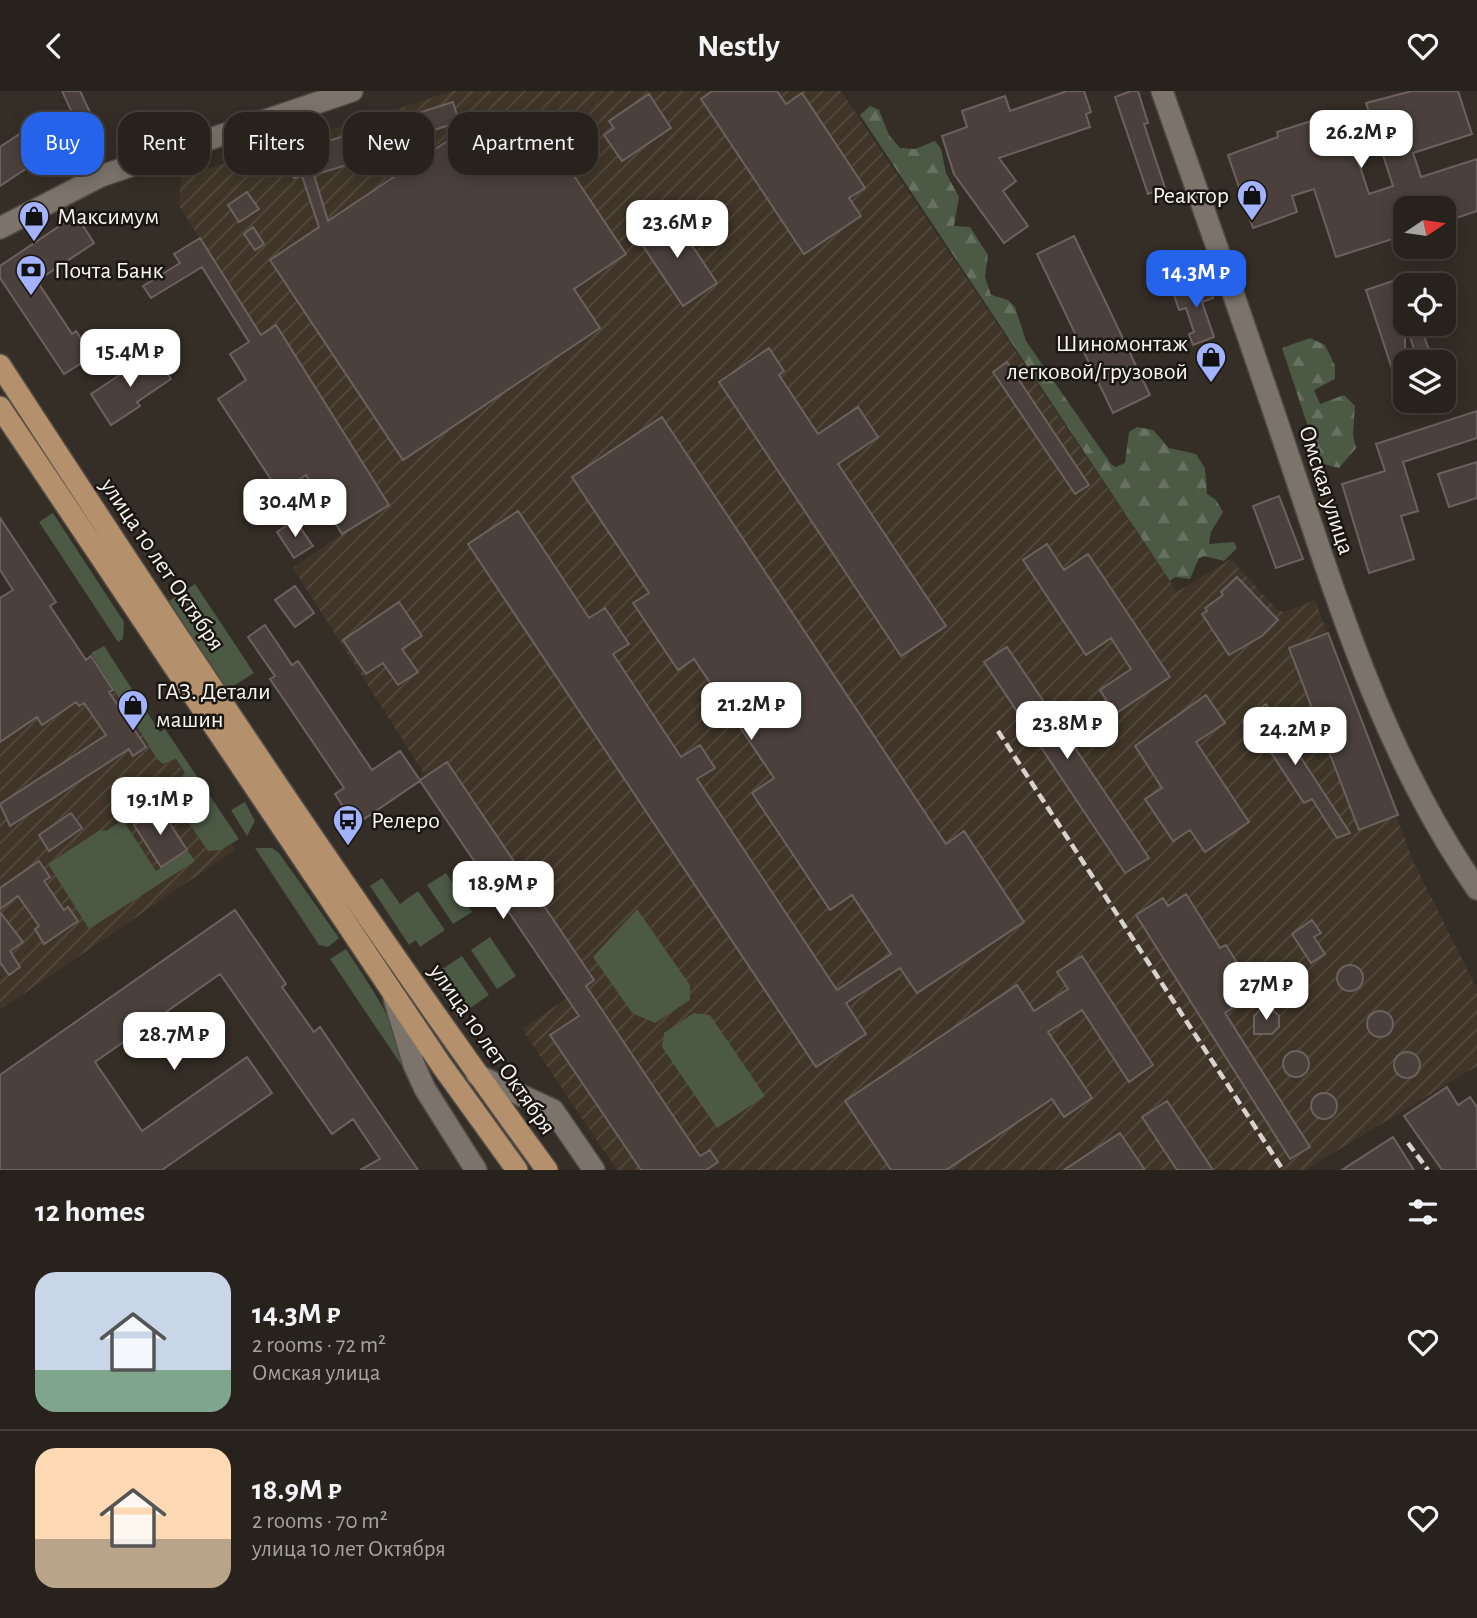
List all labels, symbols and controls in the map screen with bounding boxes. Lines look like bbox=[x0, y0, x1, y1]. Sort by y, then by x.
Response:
icon: back bbox=[35, 27, 73, 65]
icon: heart bbox=[1404, 27, 1442, 65]
text: Nestly bbox=[697, 30, 780, 62]
pin: 26.2M ₽ bbox=[1296, 111, 1426, 170]
chip: Buy bbox=[21, 112, 104, 175]
chip: Rent bbox=[118, 112, 210, 175]
chip: Filters bbox=[224, 112, 329, 175]
chip: New bbox=[343, 112, 434, 175]
chip: Apartment bbox=[448, 112, 598, 175]
text: 26.2M ₽ bbox=[1326, 121, 1396, 144]
shop icon: Реактор bbox=[1235, 178, 1269, 222]
place label: Реактор bbox=[1152, 184, 1229, 208]
north arrow bbox=[1393, 196, 1456, 259]
map controls bbox=[1393, 196, 1456, 413]
shop icon: Максимум bbox=[17, 199, 51, 243]
pin: 23.6M ₽ bbox=[612, 201, 742, 260]
place label: Максимум bbox=[57, 205, 159, 229]
text: 23.6M ₽ bbox=[642, 211, 712, 234]
pin: 14.3M ₽ bbox=[1131, 251, 1261, 310]
bank icon: Почта Банк bbox=[14, 253, 48, 297]
place label: Почта Банк bbox=[54, 259, 163, 283]
text: 14.3M ₽ bbox=[1162, 261, 1230, 284]
button: locate bbox=[1393, 273, 1456, 336]
pin: 15.4M ₽ bbox=[65, 329, 195, 389]
place label: Шиномонтаж легковой/грузовой bbox=[1007, 332, 1188, 384]
text: 15.4M ₽ bbox=[96, 340, 164, 363]
shop icon: Шиномонтаж легковой/грузовой bbox=[1194, 340, 1228, 384]
button: layers bbox=[1393, 350, 1456, 413]
street label: Омская улица bbox=[1294, 423, 1358, 558]
street label: улица 10 лет Октября bbox=[95, 473, 229, 655]
pin: 30.4M ₽ bbox=[230, 479, 360, 539]
text: 30.4M ₽ bbox=[259, 490, 331, 513]
place label: ГАЗ. Детали машин bbox=[156, 680, 271, 732]
pin: 21.2M ₽ bbox=[686, 683, 816, 742]
shop icon: ГАЗ. Детали машин bbox=[116, 688, 150, 732]
text: 21.2M ₽ bbox=[717, 693, 785, 716]
pin: 23.8M ₽ bbox=[1002, 701, 1132, 761]
pin: 24.2M ₽ bbox=[1230, 707, 1360, 767]
text: 23.8M ₽ bbox=[1032, 712, 1102, 735]
text: 24.2M ₽ bbox=[1259, 718, 1331, 741]
pin: 19.1M ₽ bbox=[95, 777, 225, 837]
text: 19.1M ₽ bbox=[127, 788, 193, 811]
bus stop icon: Релеро bbox=[331, 803, 365, 847]
place label: Релеро bbox=[371, 809, 440, 833]
pin: 18.9M ₽ bbox=[438, 861, 568, 921]
text: 18.9M ₽ bbox=[469, 872, 537, 895]
street label: улица 10 лет Октября bbox=[424, 959, 560, 1139]
pin: 27M ₽ bbox=[1217, 963, 1315, 1022]
text: 27M ₽ bbox=[1239, 973, 1293, 996]
pin: 28.7M ₽ bbox=[109, 1013, 239, 1072]
text: 28.7M ₽ bbox=[139, 1023, 209, 1046]
icon: filters bbox=[1404, 1193, 1442, 1231]
text: 12 homes bbox=[35, 1197, 145, 1227]
text: 14.3M ₽ bbox=[252, 1299, 340, 1329]
icon: home bbox=[91, 1300, 175, 1384]
icon: heart bbox=[1404, 1323, 1442, 1361]
text: 2 rooms · 72 m² bbox=[252, 1334, 386, 1357]
text: Омская улица bbox=[252, 1362, 380, 1385]
text: 18.9M ₽ bbox=[252, 1475, 341, 1505]
icon: home bbox=[91, 1476, 175, 1560]
icon: heart bbox=[1404, 1499, 1442, 1537]
text: 2 rooms · 70 m² bbox=[252, 1510, 388, 1533]
text: улица 10 лет Октября bbox=[252, 1538, 446, 1561]

